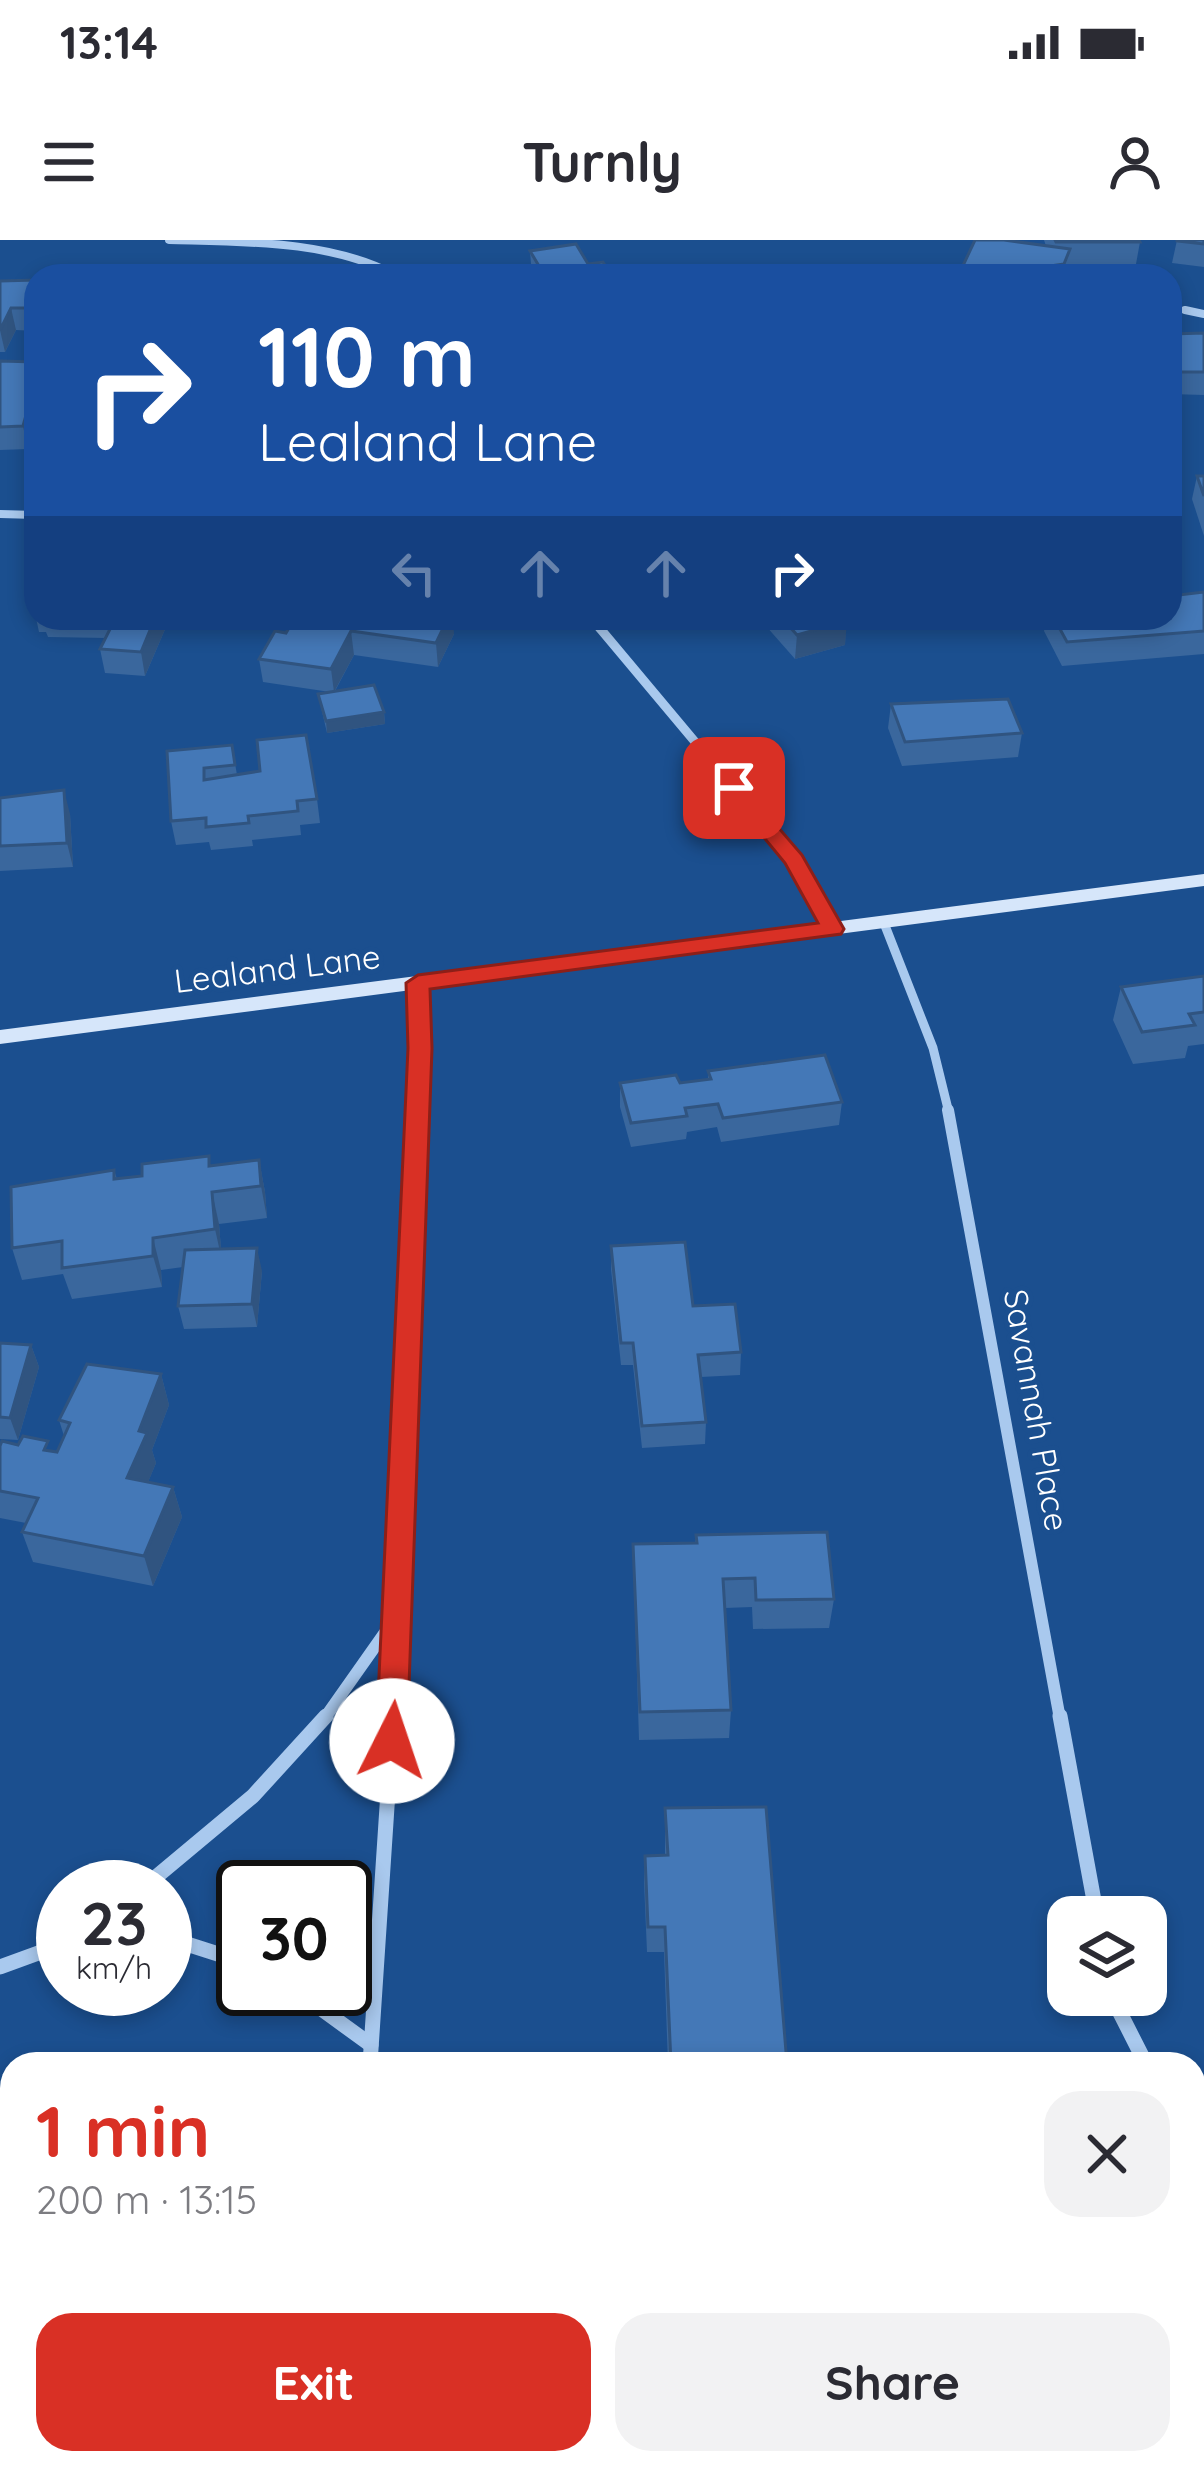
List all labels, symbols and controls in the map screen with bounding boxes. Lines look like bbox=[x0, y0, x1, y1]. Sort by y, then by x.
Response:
text: 13:14 bbox=[60, 14, 158, 70]
text: Turnly bbox=[522, 128, 682, 196]
icon: menu bbox=[36, 129, 102, 195]
icon: person bbox=[1102, 129, 1168, 195]
text: 110 m bbox=[258, 303, 476, 408]
icon: right bbox=[60, 312, 216, 468]
text: Lealand Lane bbox=[258, 407, 597, 475]
icon: left bbox=[381, 540, 447, 606]
icon: ahead bbox=[507, 540, 573, 606]
icon: ahead bbox=[633, 540, 699, 606]
icon: right bbox=[759, 540, 825, 606]
pin bbox=[683, 737, 785, 839]
icon: arrive bbox=[701, 755, 767, 821]
street label: Lealand Lane bbox=[172, 935, 382, 1001]
street label: Savannah Place bbox=[996, 1286, 1078, 1534]
position arrow bbox=[329, 1678, 455, 1804]
speed limit sign: 30 bbox=[216, 1860, 372, 2016]
text: 23 bbox=[81, 1885, 147, 1960]
map controls bbox=[1047, 1896, 1167, 2016]
button: layers bbox=[1047, 1896, 1167, 2016]
text: km/h bbox=[76, 1949, 152, 1987]
text: 1 min bbox=[36, 2085, 210, 2175]
button: close bbox=[1044, 2091, 1170, 2217]
text: 200 m · 13:15 bbox=[36, 2175, 257, 2224]
button: Exit bbox=[36, 2313, 591, 2451]
button: Share bbox=[615, 2313, 1170, 2451]

